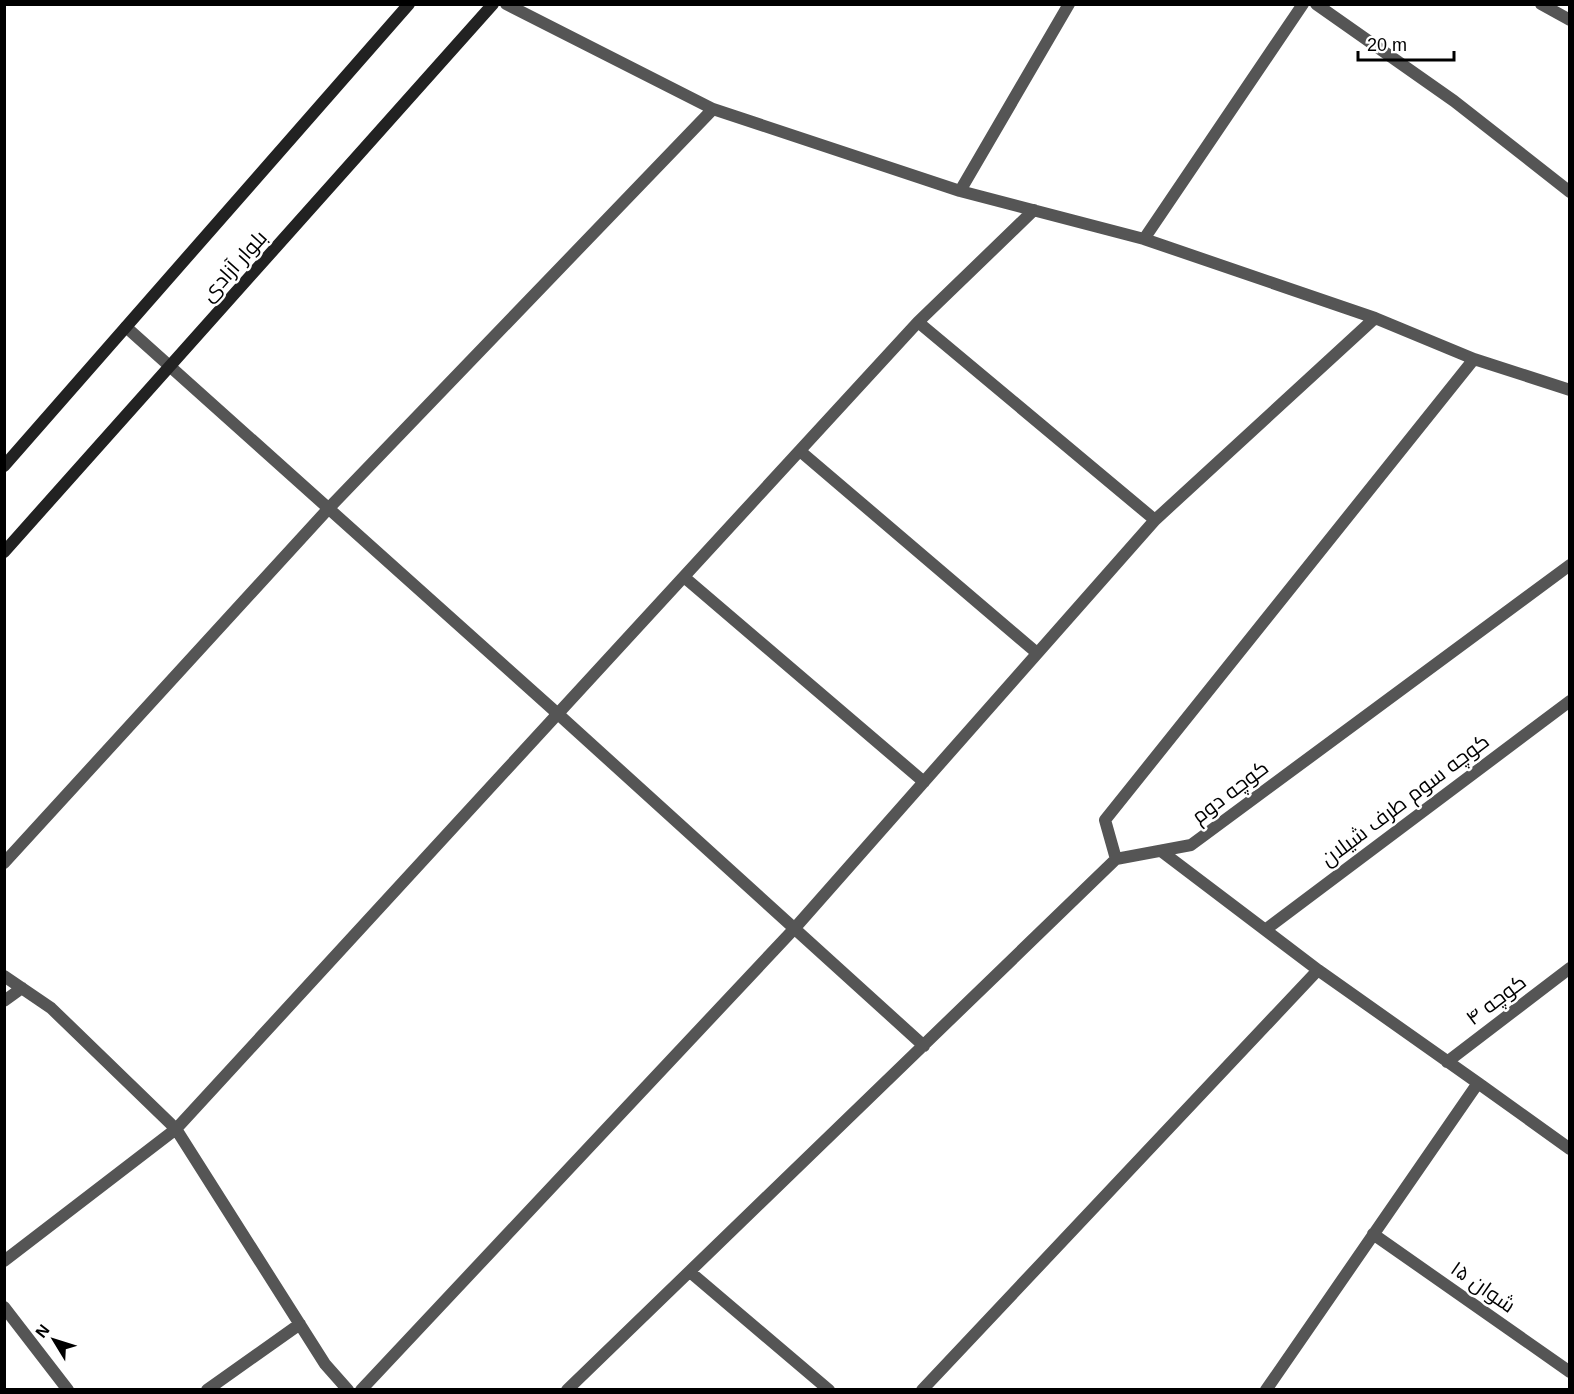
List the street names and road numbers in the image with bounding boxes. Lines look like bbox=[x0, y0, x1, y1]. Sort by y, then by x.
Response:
street label: بلوار آزادی bbox=[196, 226, 273, 307]
street label: کوچه سوم طرف شیلان bbox=[1316, 729, 1495, 873]
street label: کوچه دوم bbox=[1187, 755, 1274, 830]
street label: کوچه ۴ bbox=[1461, 970, 1532, 1032]
street label: شوان ۱۵ bbox=[1446, 1256, 1520, 1319]

